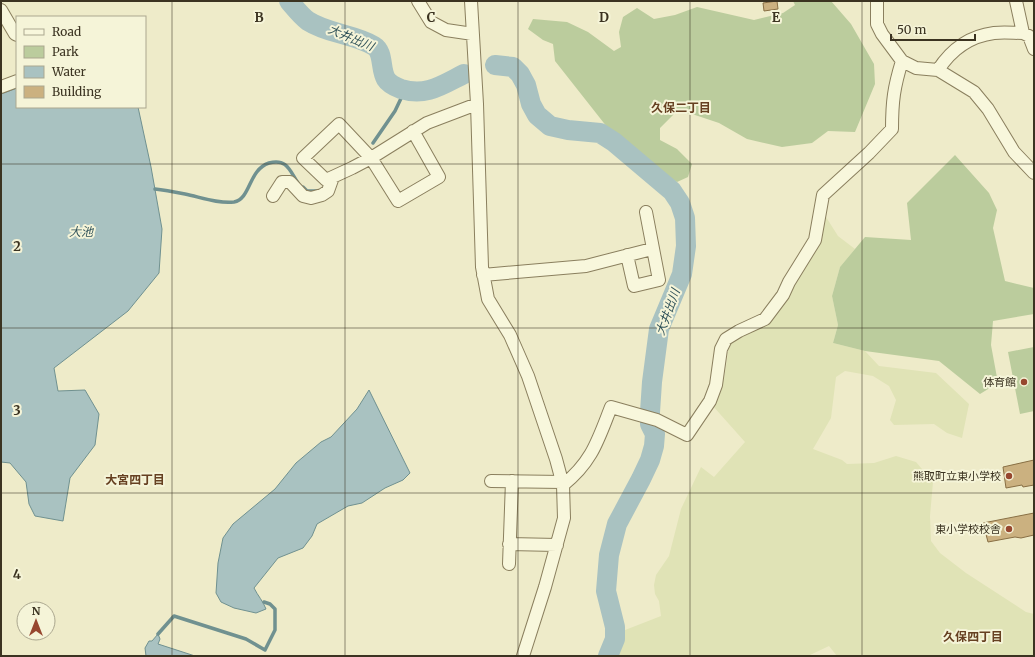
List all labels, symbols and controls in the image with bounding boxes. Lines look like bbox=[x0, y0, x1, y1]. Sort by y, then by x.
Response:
text: B bbox=[254, 9, 264, 26]
text: C bbox=[427, 9, 436, 26]
text: D bbox=[599, 9, 609, 26]
text: E bbox=[772, 9, 781, 26]
legend bbox=[16, 16, 146, 108]
scale bar bbox=[891, 16, 975, 42]
water label: 大井出川 bbox=[326, 21, 378, 55]
text: 50 m bbox=[897, 22, 926, 37]
text: Road bbox=[52, 24, 81, 39]
text: Park bbox=[52, 44, 79, 59]
text: Water bbox=[51, 64, 87, 79]
text: Building bbox=[52, 84, 102, 99]
district label: 久保二丁目 bbox=[651, 100, 711, 115]
water label: 大池 bbox=[69, 224, 94, 239]
text: 2 bbox=[13, 238, 21, 255]
water label: 大井出川 bbox=[652, 285, 683, 337]
place label: 体育館 bbox=[983, 375, 1016, 389]
marker: 体育館 bbox=[1019, 377, 1029, 387]
text: 3 bbox=[13, 402, 21, 419]
place label: 熊取町立東小学校 bbox=[913, 469, 1001, 483]
marker: 熊取町立東小学校 bbox=[1004, 471, 1014, 481]
district label: 大宮四丁目 bbox=[105, 472, 165, 487]
place label: 東小学校校舎 bbox=[935, 522, 1001, 536]
marker: 東小学校校舎 bbox=[1004, 524, 1014, 534]
text: 4 bbox=[13, 566, 22, 583]
north arrow bbox=[16, 601, 56, 641]
text: N bbox=[32, 604, 41, 618]
district label: 久保四丁目 bbox=[943, 629, 1003, 644]

